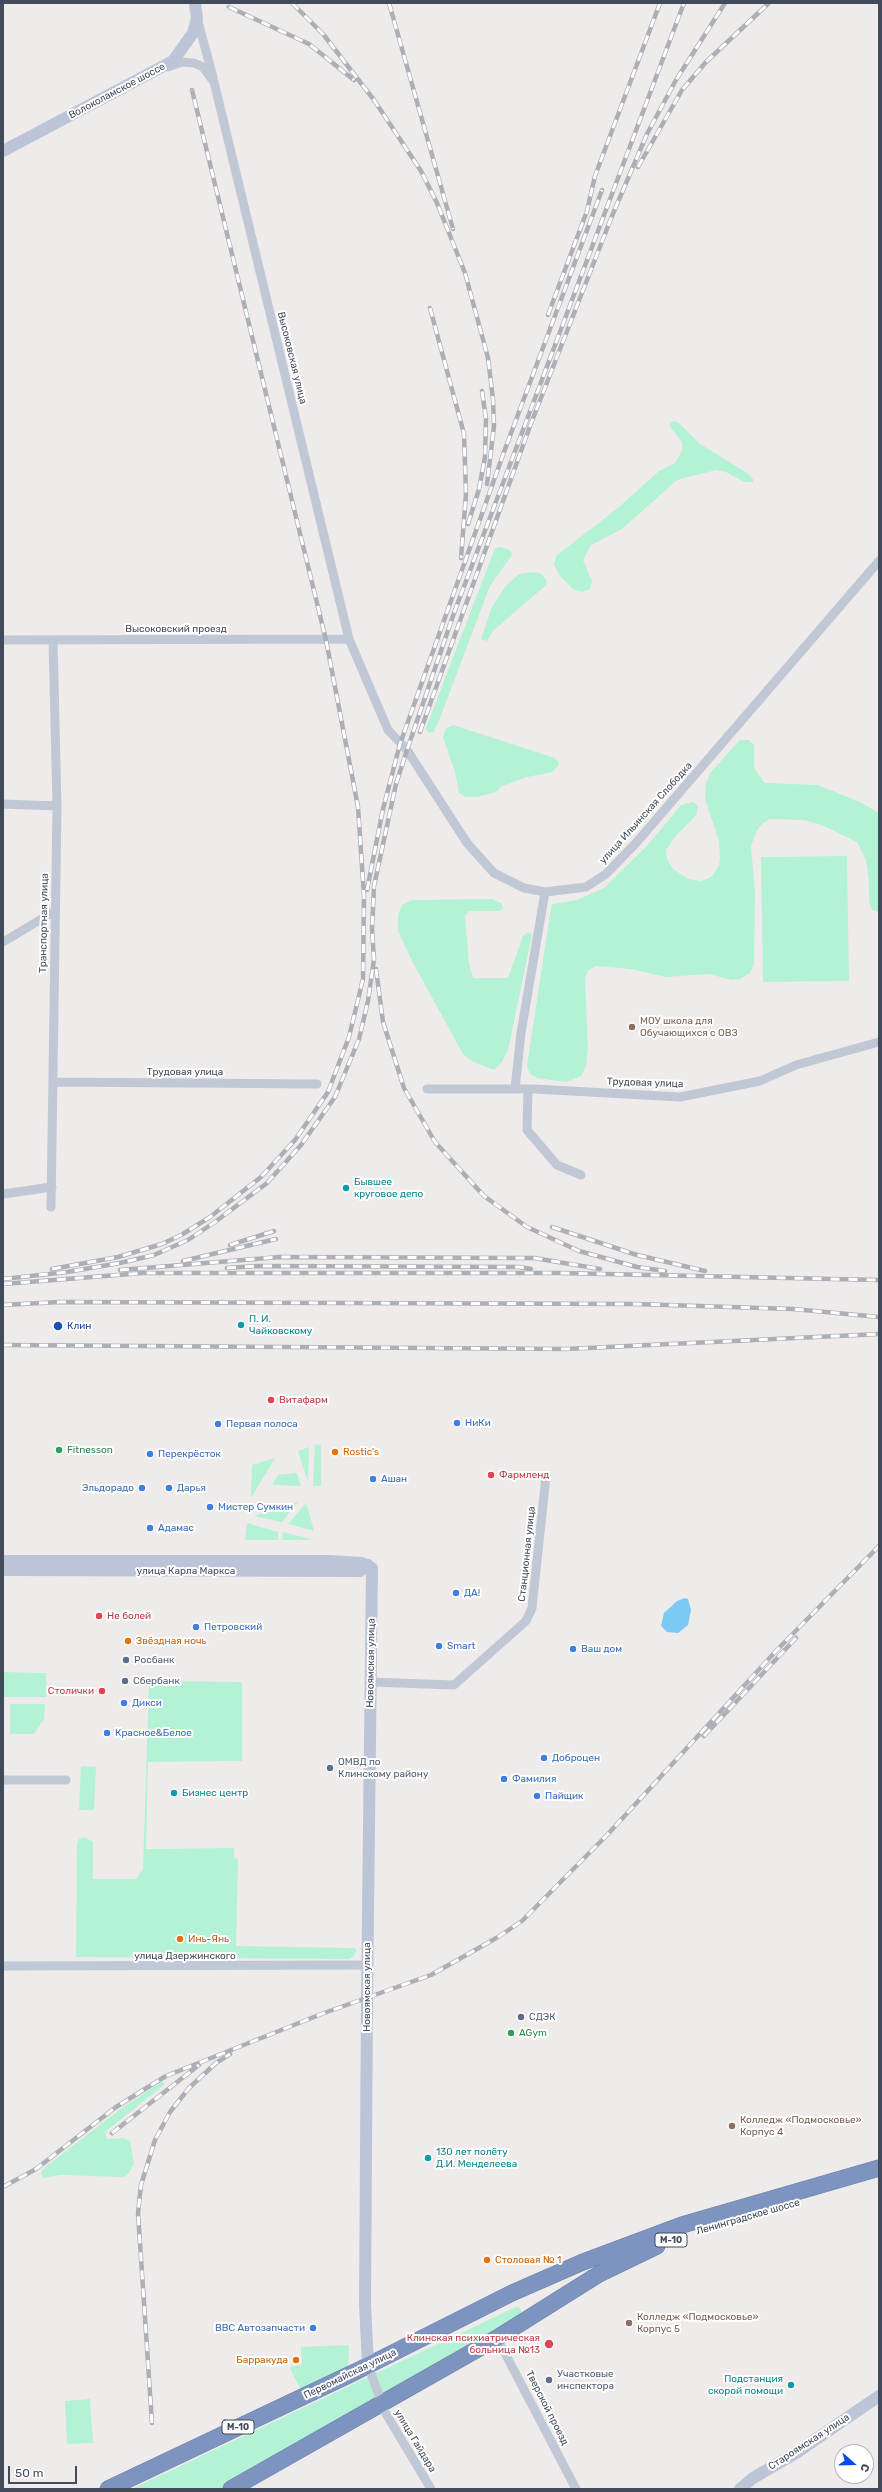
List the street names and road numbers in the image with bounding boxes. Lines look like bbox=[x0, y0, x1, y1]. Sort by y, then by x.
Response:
street label: Волоколамское шоссе bbox=[67, 60, 167, 122]
street label: Высоковская улица bbox=[275, 311, 309, 405]
street label: Высоковский проезд bbox=[125, 623, 227, 635]
street label: улица Ильинская Слободка bbox=[597, 760, 695, 866]
street label: Транспортная улица bbox=[37, 873, 51, 973]
street label: Трудовая улица bbox=[147, 1066, 223, 1078]
street label: Трудовая улица bbox=[607, 1076, 683, 1090]
street label: Станционная улица bbox=[516, 1506, 538, 1602]
street label: улица Карла Маркса bbox=[137, 1565, 235, 1577]
street label: Новоямская улица bbox=[364, 1618, 378, 1708]
street label: Новоямская улица bbox=[361, 1942, 373, 2032]
street label: улица Дзержинского bbox=[134, 1950, 236, 1962]
street label: Ленинградское шоссе bbox=[695, 2196, 801, 2238]
road number: М-10 bbox=[655, 2233, 687, 2247]
street label: Первомайская улица bbox=[302, 2346, 398, 2402]
street label: Тверской проезд bbox=[523, 2369, 571, 2447]
street label: улица Гайдара bbox=[392, 2407, 438, 2475]
street label: Староямская улица bbox=[766, 2411, 852, 2473]
road number: М-10 bbox=[222, 2420, 254, 2434]

